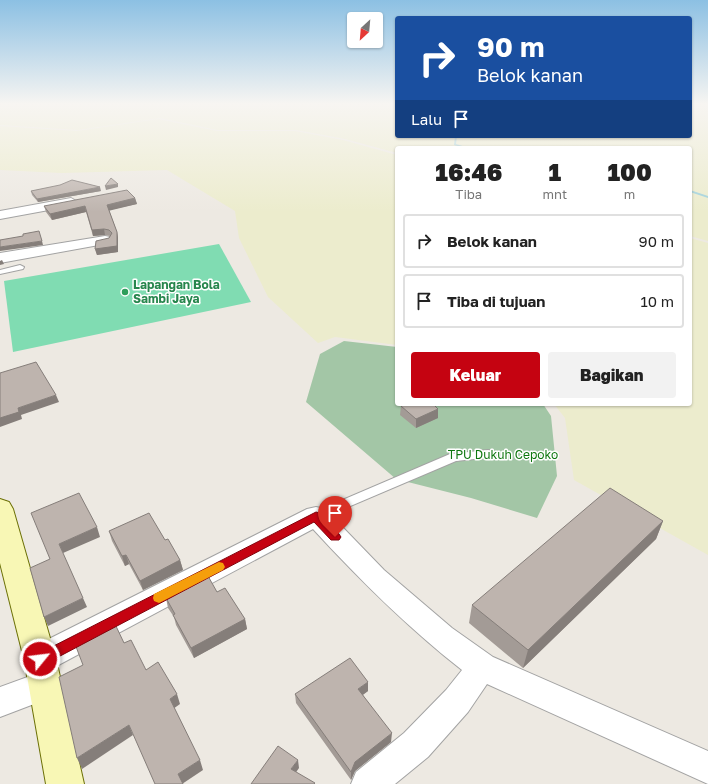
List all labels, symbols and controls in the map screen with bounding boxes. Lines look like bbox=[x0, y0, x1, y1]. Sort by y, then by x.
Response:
north arrow bbox=[347, 12, 383, 48]
map controls bbox=[347, 12, 383, 48]
text: 90 m bbox=[477, 30, 544, 63]
icon: right bbox=[411, 32, 463, 84]
text: Belok kanan bbox=[477, 64, 583, 86]
icon: arrive bbox=[450, 108, 472, 130]
text: Lalu bbox=[411, 110, 442, 128]
text: 16:46 bbox=[435, 157, 502, 186]
text: 1 bbox=[548, 157, 561, 186]
text: 100 bbox=[607, 157, 652, 186]
text: Tiba bbox=[455, 186, 482, 202]
text: mnt bbox=[543, 186, 567, 202]
text: m bbox=[624, 186, 635, 202]
icon: right bbox=[413, 230, 435, 252]
text: Belok kanan bbox=[447, 232, 537, 250]
text: 90 m bbox=[639, 232, 674, 250]
place label: Lapangan Bola Sambi Jaya bbox=[133, 277, 220, 306]
marker: Lapangan Bola Sambi Jaya bbox=[120, 287, 130, 297]
icon: arrive bbox=[413, 290, 435, 312]
text: Tiba di tujuan bbox=[447, 292, 545, 310]
text: 10 m bbox=[640, 292, 674, 310]
button: Keluar bbox=[411, 352, 540, 398]
button: Bagikan bbox=[548, 352, 676, 398]
park label: TPU Dukuh Cepoko bbox=[448, 447, 558, 462]
pin bbox=[318, 496, 352, 537]
icon: arrive bbox=[324, 502, 346, 524]
position arrow bbox=[19, 638, 61, 680]

